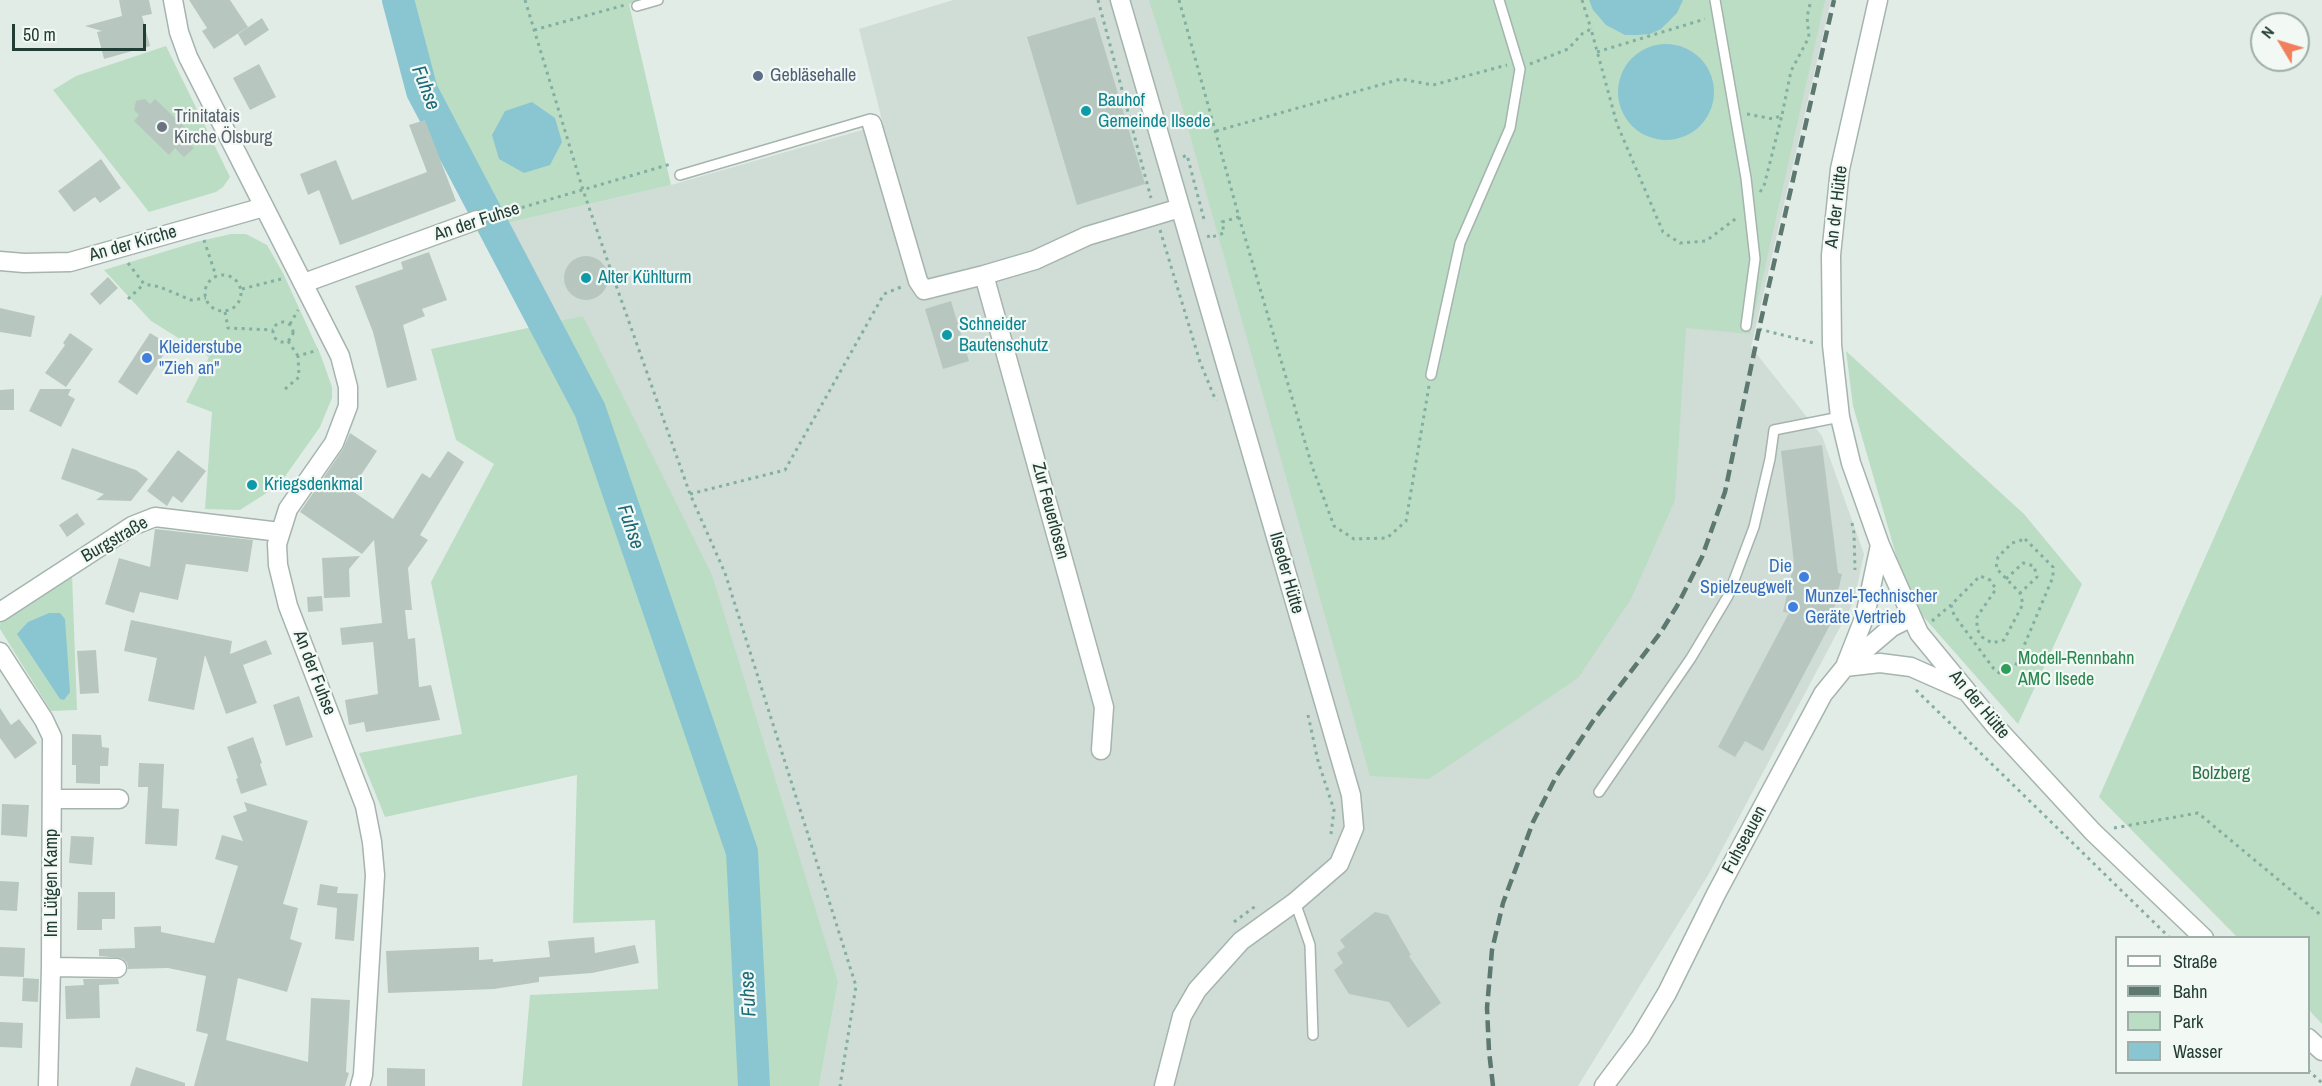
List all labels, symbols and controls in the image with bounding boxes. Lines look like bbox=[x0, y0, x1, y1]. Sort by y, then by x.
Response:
scale bar bbox=[15, 12, 148, 50]
north arrow bbox=[2250, 12, 2310, 72]
text: 50 m bbox=[23, 22, 56, 47]
text: N bbox=[2256, 22, 2279, 43]
water label: Fuhse bbox=[406, 62, 444, 114]
place label: Gebläsehalle bbox=[770, 65, 856, 87]
marker: Gebläsehalle bbox=[751, 69, 765, 83]
place label: Bauhof Gemeinde Ilsede bbox=[1098, 90, 1210, 132]
marker: Bauhof Gemeinde Ilsede bbox=[1079, 104, 1093, 118]
place label: Trinitatais Kirche Ölsburg bbox=[174, 106, 272, 148]
marker: Trinitatais Kirche Ölsburg bbox=[155, 120, 169, 134]
street label: An der Hütte bbox=[1821, 165, 1853, 249]
street label: An der Fuhse bbox=[432, 198, 522, 246]
street label: An der Kirche bbox=[87, 221, 179, 267]
place label: Alter Kühlturm bbox=[598, 267, 692, 289]
marker: Alter Kühlturm bbox=[579, 271, 593, 285]
place label: Schneider Bautenschutz bbox=[959, 314, 1048, 356]
marker: Schneider Bautenschutz bbox=[940, 328, 954, 342]
place label: Kleiderstube "Zieh an" bbox=[159, 337, 242, 380]
marker: Kleiderstube "Zieh an" bbox=[140, 351, 154, 365]
street label: Zur Feuerlosen bbox=[1027, 460, 1073, 562]
place label: Kriegsdenkmal bbox=[264, 474, 362, 496]
marker: Kriegsdenkmal bbox=[245, 478, 259, 492]
water label: Fuhse bbox=[611, 502, 649, 552]
street label: Burgstraße bbox=[78, 512, 152, 568]
street label: Ilseder Hütte bbox=[1264, 530, 1308, 616]
place label: Die Spielzeugwelt bbox=[1700, 556, 1792, 598]
marker: Die Spielzeugwelt bbox=[1797, 570, 1811, 584]
place label: Munzel-Technischer Geräte Vertrieb bbox=[1805, 586, 1937, 628]
marker: Munzel-Technischer Geräte Vertrieb bbox=[1786, 600, 1800, 614]
street label: An der Fuhse bbox=[288, 628, 340, 718]
place label: Modell-Rennbahn AMC Ilsede bbox=[2018, 648, 2134, 690]
marker: Modell-Rennbahn AMC Ilsede bbox=[1999, 662, 2013, 676]
street label: An der Hütte bbox=[1944, 666, 2014, 744]
park label: Bolzberg bbox=[2192, 763, 2250, 785]
street label: Fuhseauen bbox=[1718, 802, 1772, 878]
street label: Im Lütgen Kamp bbox=[41, 829, 63, 937]
legend bbox=[2115, 936, 2310, 1074]
text: Straße bbox=[2173, 949, 2217, 974]
water label: Fuhse bbox=[736, 971, 762, 1017]
text: Bahn bbox=[2173, 979, 2207, 1004]
text: Park bbox=[2173, 1009, 2203, 1034]
text: Wasser bbox=[2173, 1039, 2222, 1064]

